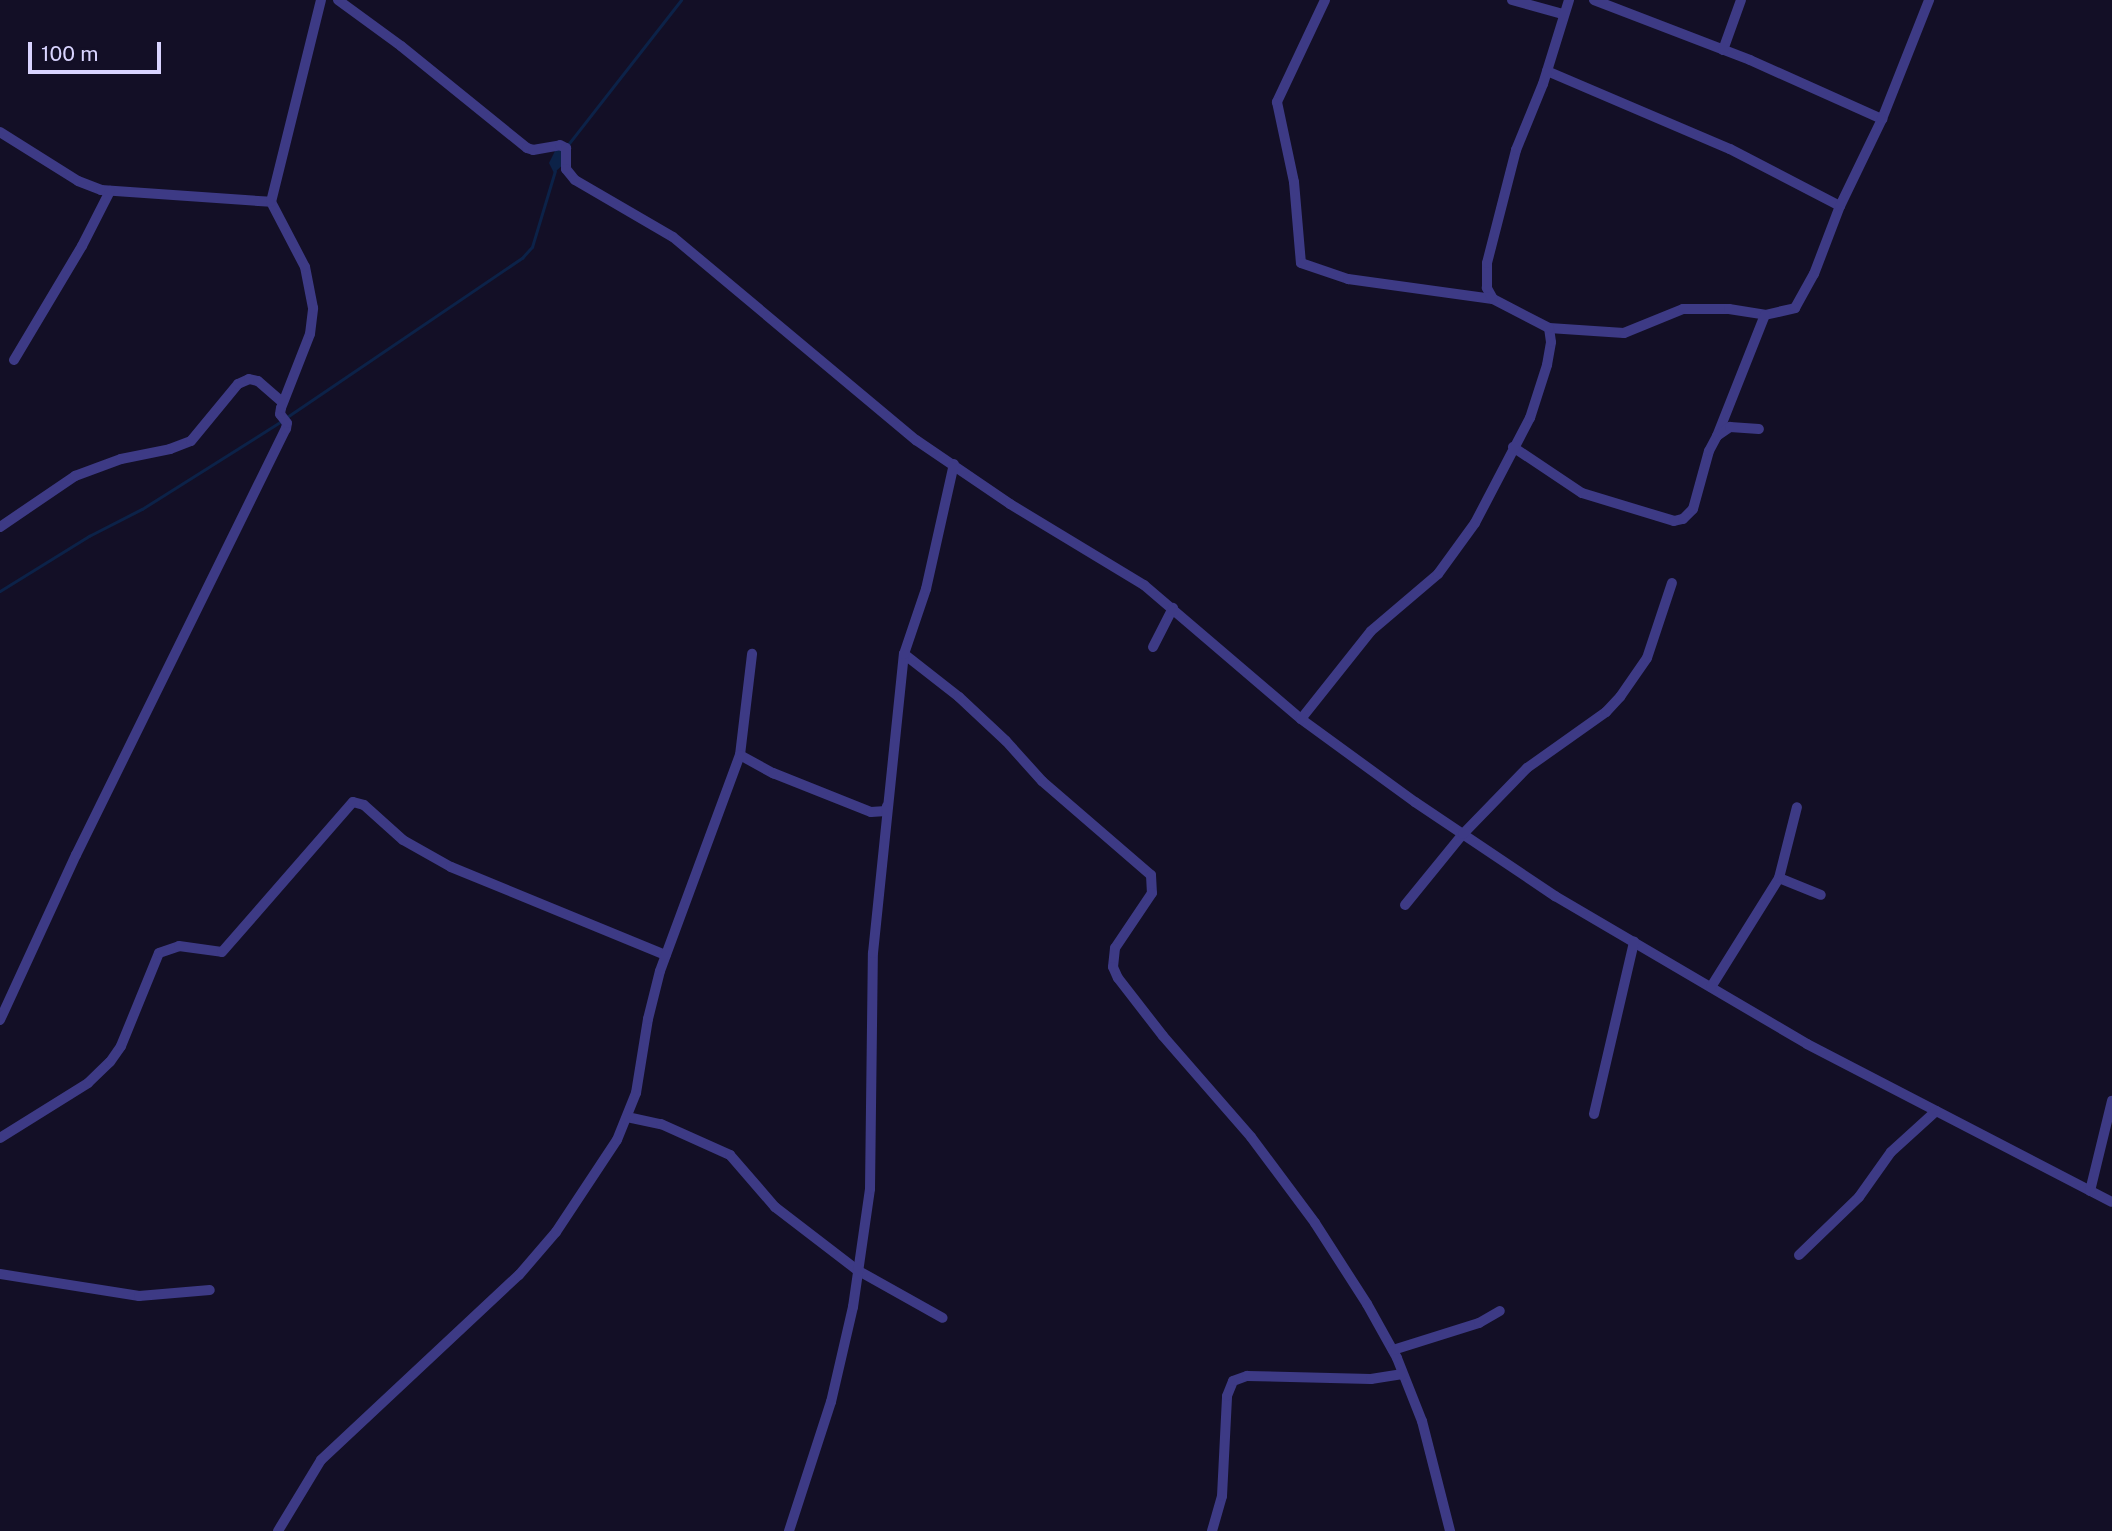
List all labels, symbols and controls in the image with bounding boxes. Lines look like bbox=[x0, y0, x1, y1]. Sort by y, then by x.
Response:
scale bar bbox=[32, 28, 164, 72]
text: 100 m bbox=[41, 41, 98, 66]

